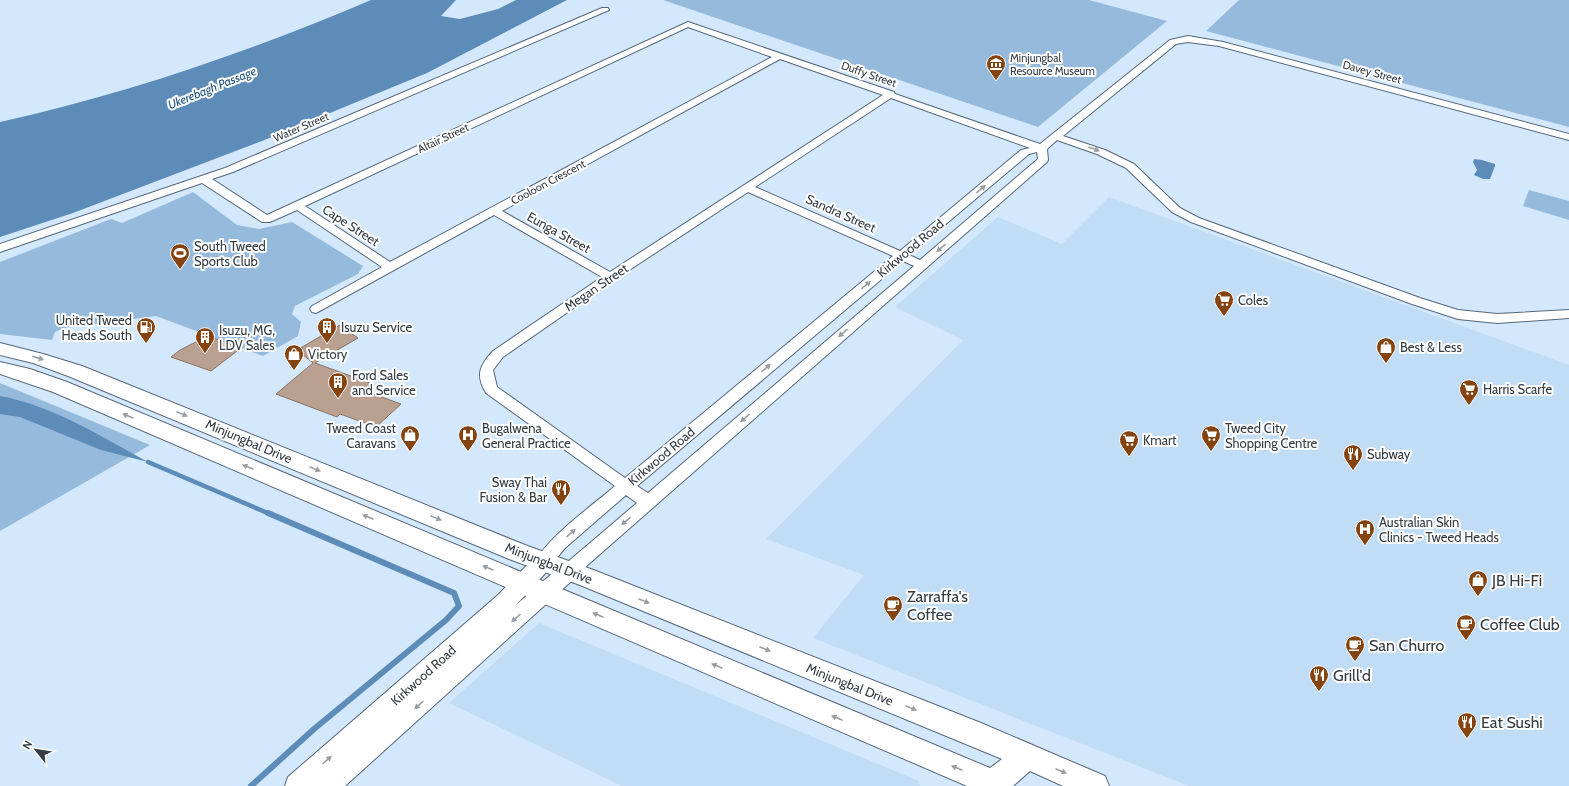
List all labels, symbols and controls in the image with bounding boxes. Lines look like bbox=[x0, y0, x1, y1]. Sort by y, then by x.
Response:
place label: Minjungbal Resource Museum bbox=[1010, 51, 1095, 78]
museum icon: Minjungbal Resource Museum bbox=[985, 53, 1007, 81]
street label: Davey Street bbox=[1341, 57, 1403, 87]
street label: Duffy Street bbox=[840, 58, 899, 90]
water label: Ukerebagh Passage bbox=[166, 63, 259, 112]
street label: Water Street bbox=[271, 109, 331, 145]
street label: Altair Street bbox=[415, 120, 471, 156]
one-way arrow bbox=[1088, 147, 1100, 153]
street label: Cooloon Crescent bbox=[508, 156, 588, 208]
one-way arrow bbox=[976, 184, 987, 193]
street label: Sandra Street bbox=[804, 190, 879, 236]
street label: Cape Street bbox=[320, 201, 383, 250]
street label: Eunga Street bbox=[524, 208, 594, 256]
street label: Kirkwood Road bbox=[873, 215, 947, 281]
place label: South Tweed Sports Club bbox=[194, 238, 266, 269]
sports icon: South Tweed Sports Club bbox=[169, 242, 191, 270]
one-way arrow bbox=[936, 243, 947, 252]
street label: Megan Street bbox=[561, 260, 631, 314]
one-way arrow bbox=[861, 280, 871, 289]
supermarket icon: Coles bbox=[1213, 289, 1235, 317]
place label: Coles bbox=[1238, 292, 1269, 308]
place label: United Tweed Heads South bbox=[56, 312, 132, 343]
fuel station icon: United Tweed Heads South bbox=[135, 316, 157, 344]
building icon: Isuzu Service bbox=[316, 316, 338, 344]
place label: Isuzu Service bbox=[341, 319, 413, 335]
place label: Isuzu, MG, LDV Sales bbox=[219, 322, 275, 353]
building icon: Isuzu, MG, LDV Sales bbox=[194, 326, 216, 354]
one-way arrow bbox=[838, 328, 848, 337]
shop icon: Best & Less bbox=[1375, 336, 1397, 364]
place label: Best & Less bbox=[1400, 339, 1462, 355]
shop icon: Victory bbox=[283, 343, 305, 371]
place label: Victory bbox=[308, 346, 348, 362]
one-way arrow bbox=[32, 355, 44, 361]
one-way arrow bbox=[761, 364, 772, 373]
place label: Ford Sales and Service bbox=[352, 367, 416, 398]
building icon: Ford Sales and Service bbox=[327, 371, 349, 399]
supermarket icon: Harris Scarfe bbox=[1458, 378, 1480, 406]
place label: Harris Scarfe bbox=[1483, 381, 1553, 397]
one-way arrow bbox=[177, 411, 189, 417]
one-way arrow bbox=[123, 413, 134, 419]
one-way arrow bbox=[740, 413, 750, 422]
street label: Minjungbal Drive bbox=[203, 416, 295, 467]
place label: Tweed Coast Caravans bbox=[326, 420, 397, 451]
place label: Bugalwena General Practice bbox=[482, 420, 571, 451]
place label: Tweed City Shopping Centre bbox=[1225, 420, 1318, 451]
street label: Kirkwood Road bbox=[624, 423, 698, 489]
shop icon: Tweed Coast Caravans bbox=[399, 424, 421, 452]
hospital icon: Bugalwena General Practice bbox=[457, 424, 479, 452]
supermarket icon: Tweed City Shopping Centre bbox=[1200, 424, 1222, 452]
supermarket icon: Kmart bbox=[1118, 429, 1140, 457]
place label: Kmart bbox=[1143, 432, 1177, 448]
restaurant icon: Subway bbox=[1342, 443, 1364, 471]
place label: Subway bbox=[1367, 446, 1411, 462]
one-way arrow bbox=[242, 463, 254, 470]
one-way arrow bbox=[310, 466, 322, 472]
place label: Sway Thai Fusion & Bar bbox=[479, 474, 548, 505]
restaurant icon: Sway Thai Fusion & Bar bbox=[550, 478, 572, 506]
one-way arrow bbox=[361, 514, 373, 520]
place label: Australian Skin Clinics - Tweed Heads bbox=[1379, 514, 1499, 545]
one-way arrow bbox=[430, 515, 441, 521]
one-way arrow bbox=[620, 517, 631, 526]
hospital icon: Australian Skin Clinics - Tweed Heads bbox=[1354, 518, 1376, 546]
one-way arrow bbox=[565, 529, 576, 538]
street label: Minjungbal Drive bbox=[503, 539, 595, 588]
one-way arrow bbox=[482, 565, 493, 571]
shop icon: JB Hi-Fi bbox=[1467, 569, 1489, 597]
place label: JB Hi-Fi bbox=[1491, 571, 1542, 590]
place label: Zarraffa's Coffee bbox=[907, 587, 968, 624]
cafe icon: Zarraffa's Coffee bbox=[882, 594, 904, 622]
one-way arrow bbox=[639, 598, 651, 604]
one-way arrow bbox=[592, 612, 604, 618]
one-way arrow bbox=[511, 613, 521, 623]
cafe icon: Coffee Club bbox=[1455, 613, 1477, 641]
place label: Coffee Club bbox=[1480, 615, 1560, 634]
cafe icon: San Churro bbox=[1344, 634, 1366, 662]
place label: San Churro bbox=[1369, 636, 1444, 655]
street label: Kirkwood Road bbox=[387, 642, 459, 708]
one-way arrow bbox=[759, 647, 771, 653]
street label: Minjungbal Drive bbox=[804, 659, 896, 710]
one-way arrow bbox=[711, 663, 723, 669]
restaurant icon: Grill'd bbox=[1308, 664, 1330, 692]
place label: Grill'd bbox=[1333, 666, 1371, 685]
one-way arrow bbox=[414, 700, 424, 709]
one-way arrow bbox=[906, 706, 918, 712]
restaurant icon: Eat Sushi bbox=[1456, 711, 1478, 739]
place label: Eat Sushi bbox=[1481, 713, 1543, 732]
one-way arrow bbox=[831, 715, 843, 721]
north arrow bbox=[16, 730, 56, 770]
text: N bbox=[19, 738, 35, 752]
one-way arrow bbox=[322, 756, 331, 765]
one-way arrow bbox=[950, 765, 962, 771]
one-way arrow bbox=[1056, 768, 1067, 774]

